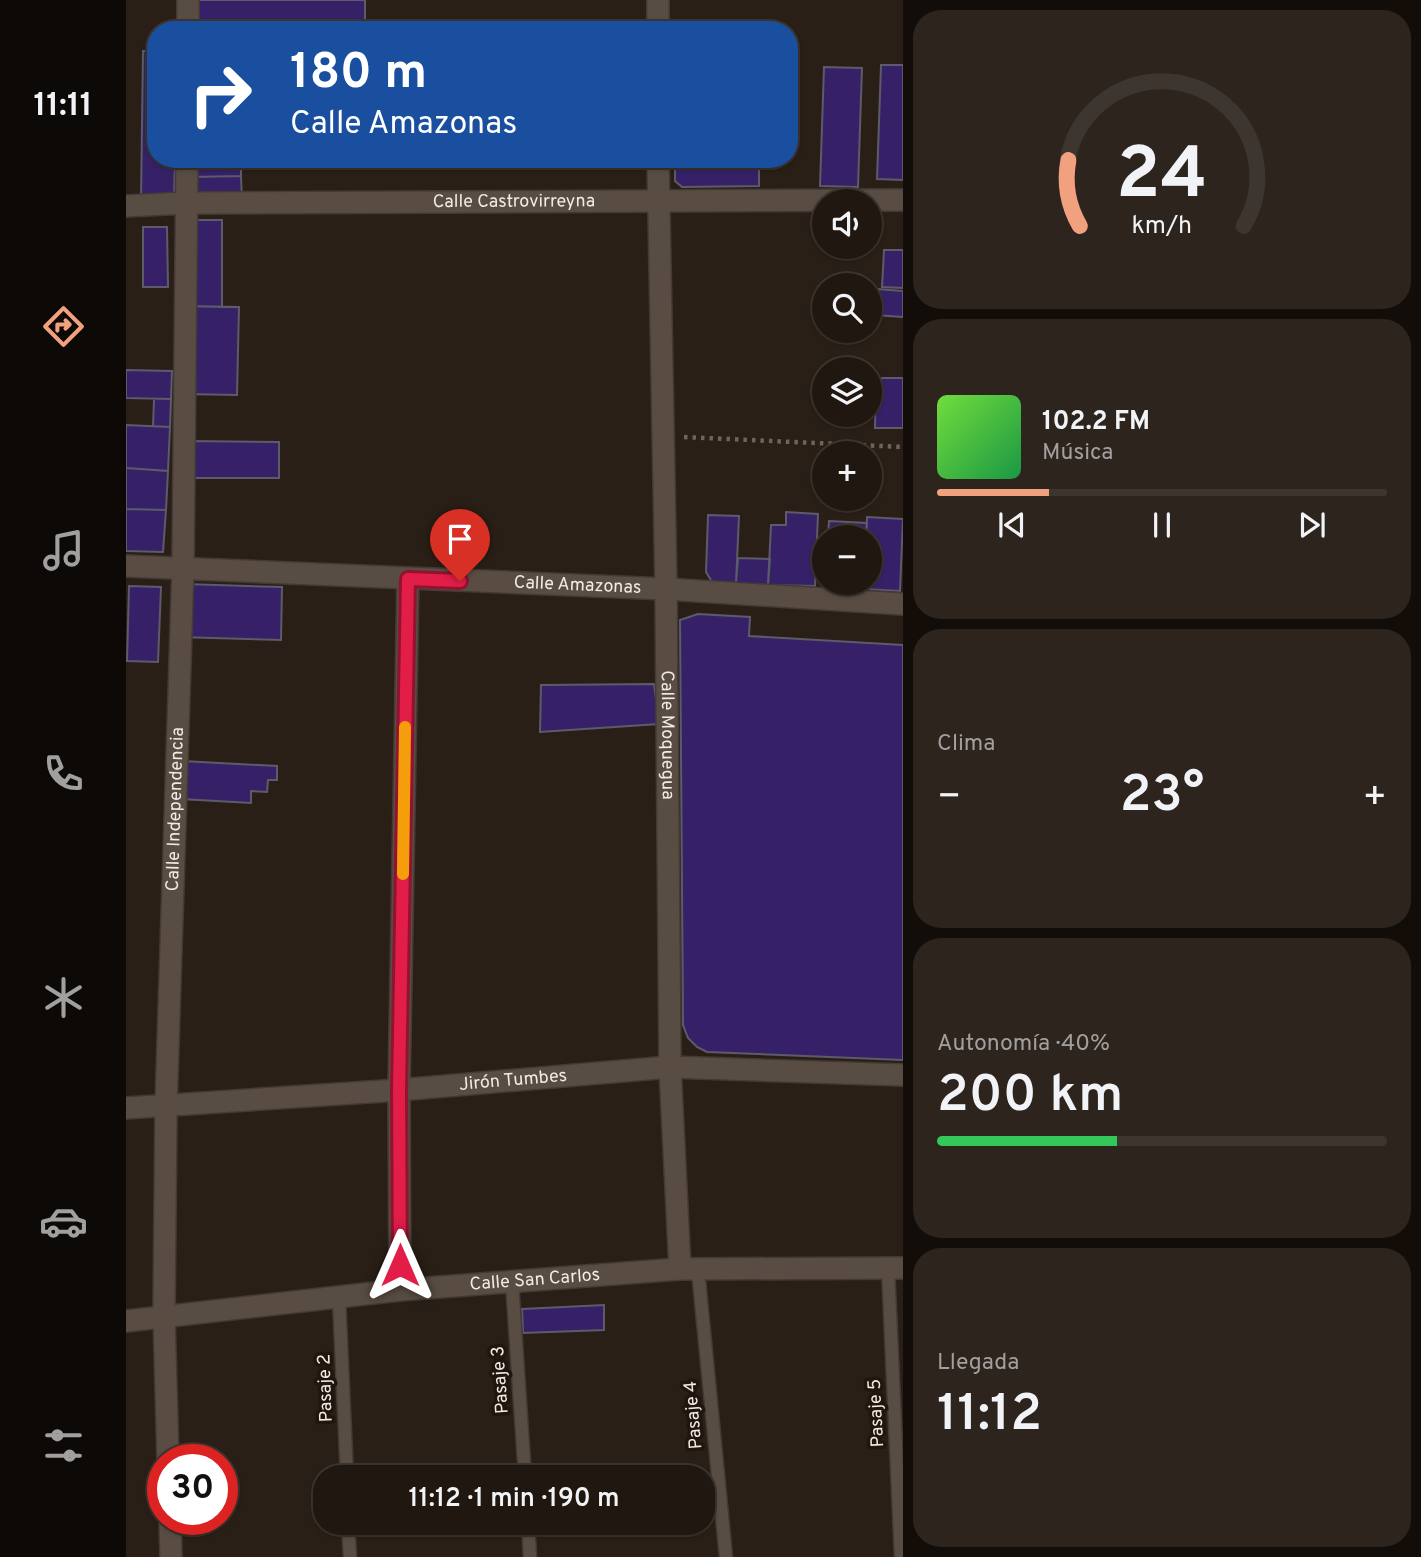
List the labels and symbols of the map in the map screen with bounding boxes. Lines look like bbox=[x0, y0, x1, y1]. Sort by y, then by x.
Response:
street label: Calle Castrovirreyna bbox=[433, 190, 595, 213]
pin bbox=[430, 509, 490, 581]
street label: Calle Amazonas bbox=[513, 571, 642, 599]
street label: Calle Moquegua bbox=[655, 670, 679, 800]
street label: Calle Independencia bbox=[161, 727, 189, 892]
street label: Jirón Tumbes bbox=[458, 1064, 568, 1096]
position arrow bbox=[363, 1228, 437, 1302]
street label: Calle San Carlos bbox=[469, 1264, 601, 1296]
street label: Pasaje 3 bbox=[487, 1345, 515, 1415]
street label: Pasaje 2 bbox=[313, 1354, 339, 1422]
street label: Pasaje 5 bbox=[864, 1378, 890, 1448]
street label: Pasaje 4 bbox=[680, 1380, 708, 1450]
speed limit sign: 30 bbox=[147, 1444, 238, 1535]

